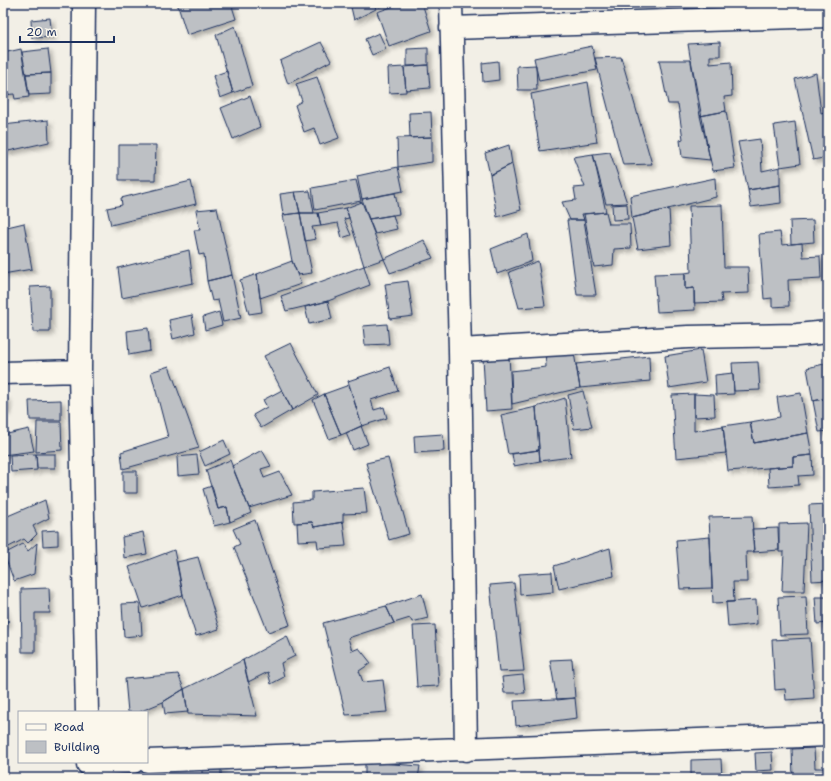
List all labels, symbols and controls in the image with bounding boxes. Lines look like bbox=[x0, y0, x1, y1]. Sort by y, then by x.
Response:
scale bar bbox=[20, 18, 114, 44]
text: 20 m bbox=[26, 24, 57, 40]
legend bbox=[18, 711, 148, 763]
text: Road bbox=[54, 719, 85, 735]
text: Building bbox=[54, 739, 100, 755]

